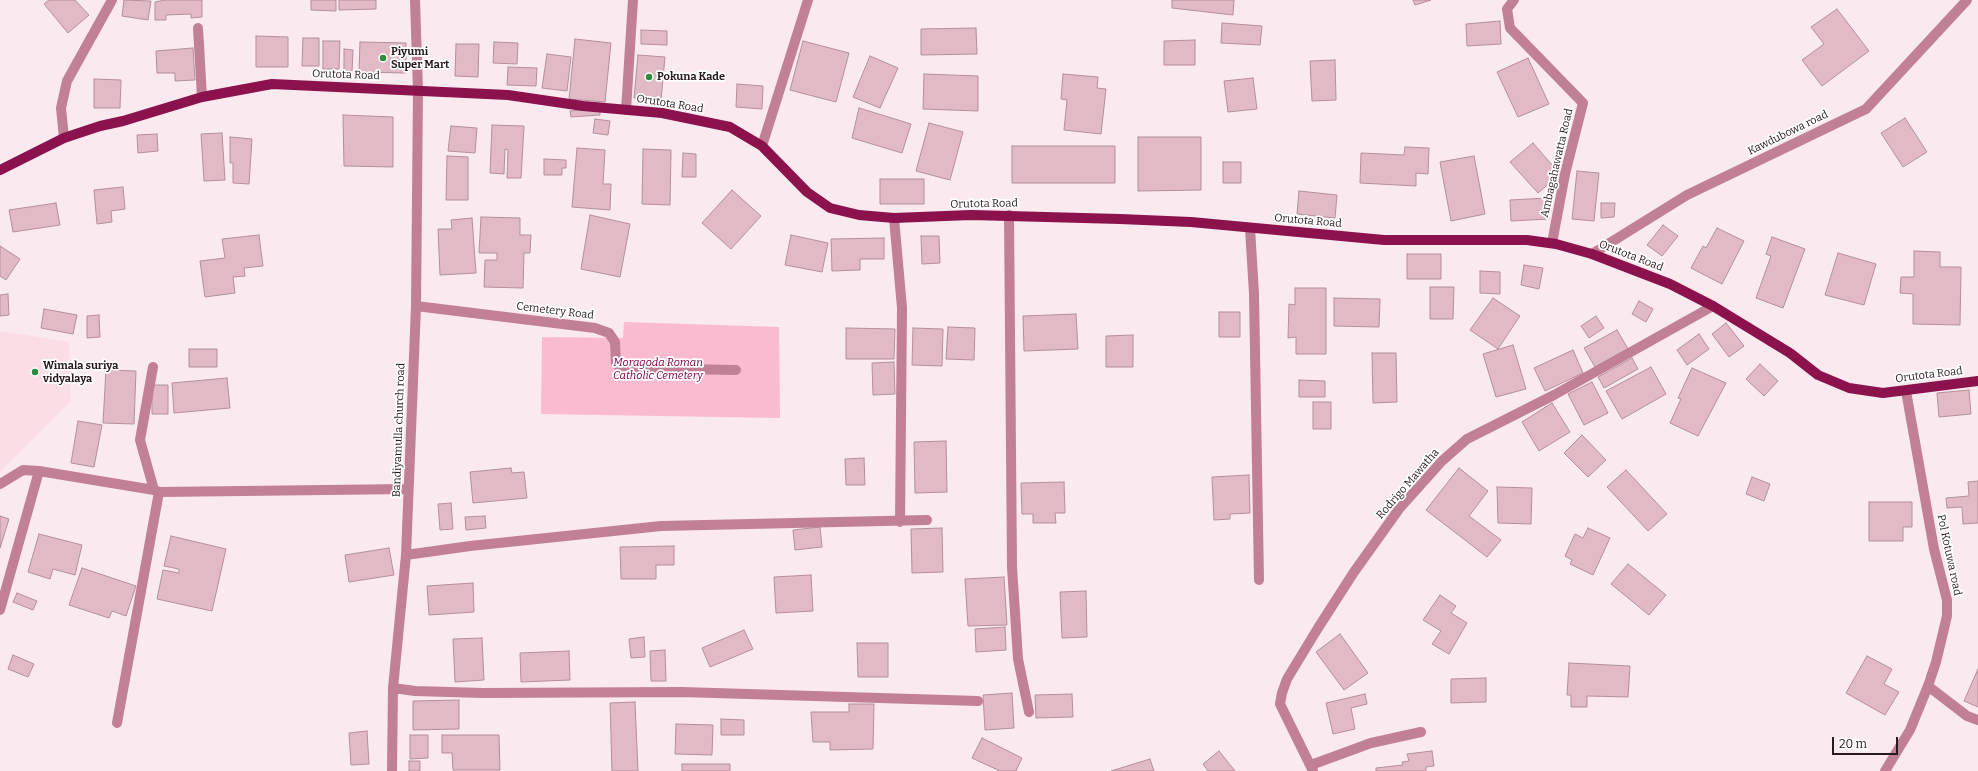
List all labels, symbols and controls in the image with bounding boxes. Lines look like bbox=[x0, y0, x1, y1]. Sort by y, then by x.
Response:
place label: Piyumi Super Mart bbox=[391, 45, 449, 71]
marker: Piyumi Super Mart bbox=[378, 53, 388, 63]
street label: Orutota Road bbox=[312, 67, 380, 83]
place label: Pokuna Kade bbox=[657, 70, 725, 84]
marker: Pokuna Kade bbox=[644, 72, 654, 82]
street label: Orutota Road bbox=[636, 92, 704, 116]
street label: Ambagahawatta Road bbox=[1538, 107, 1576, 219]
street label: Kawdubowa road bbox=[1746, 108, 1830, 158]
street label: Orutota Road bbox=[950, 197, 1018, 211]
street label: Orutota Road bbox=[1274, 211, 1342, 231]
street label: Orutota Road bbox=[1597, 238, 1665, 274]
street label: Cemetery Road bbox=[515, 300, 595, 322]
park label: Moragoda Roman Catholic Cemetery bbox=[613, 356, 703, 382]
place label: Wimala suriya vidyalaya bbox=[43, 359, 118, 385]
street label: Bandiyamulla church road bbox=[390, 363, 408, 497]
street label: Orutota Road bbox=[1895, 364, 1963, 386]
marker: Wimala suriya vidyalaya bbox=[30, 367, 40, 377]
street label: Rodrigo Mawatha bbox=[1374, 446, 1442, 522]
street label: Pol Kotuwa road bbox=[1934, 513, 1964, 597]
scale bar bbox=[1834, 729, 1900, 755]
text: 20 m bbox=[1839, 737, 1867, 751]

